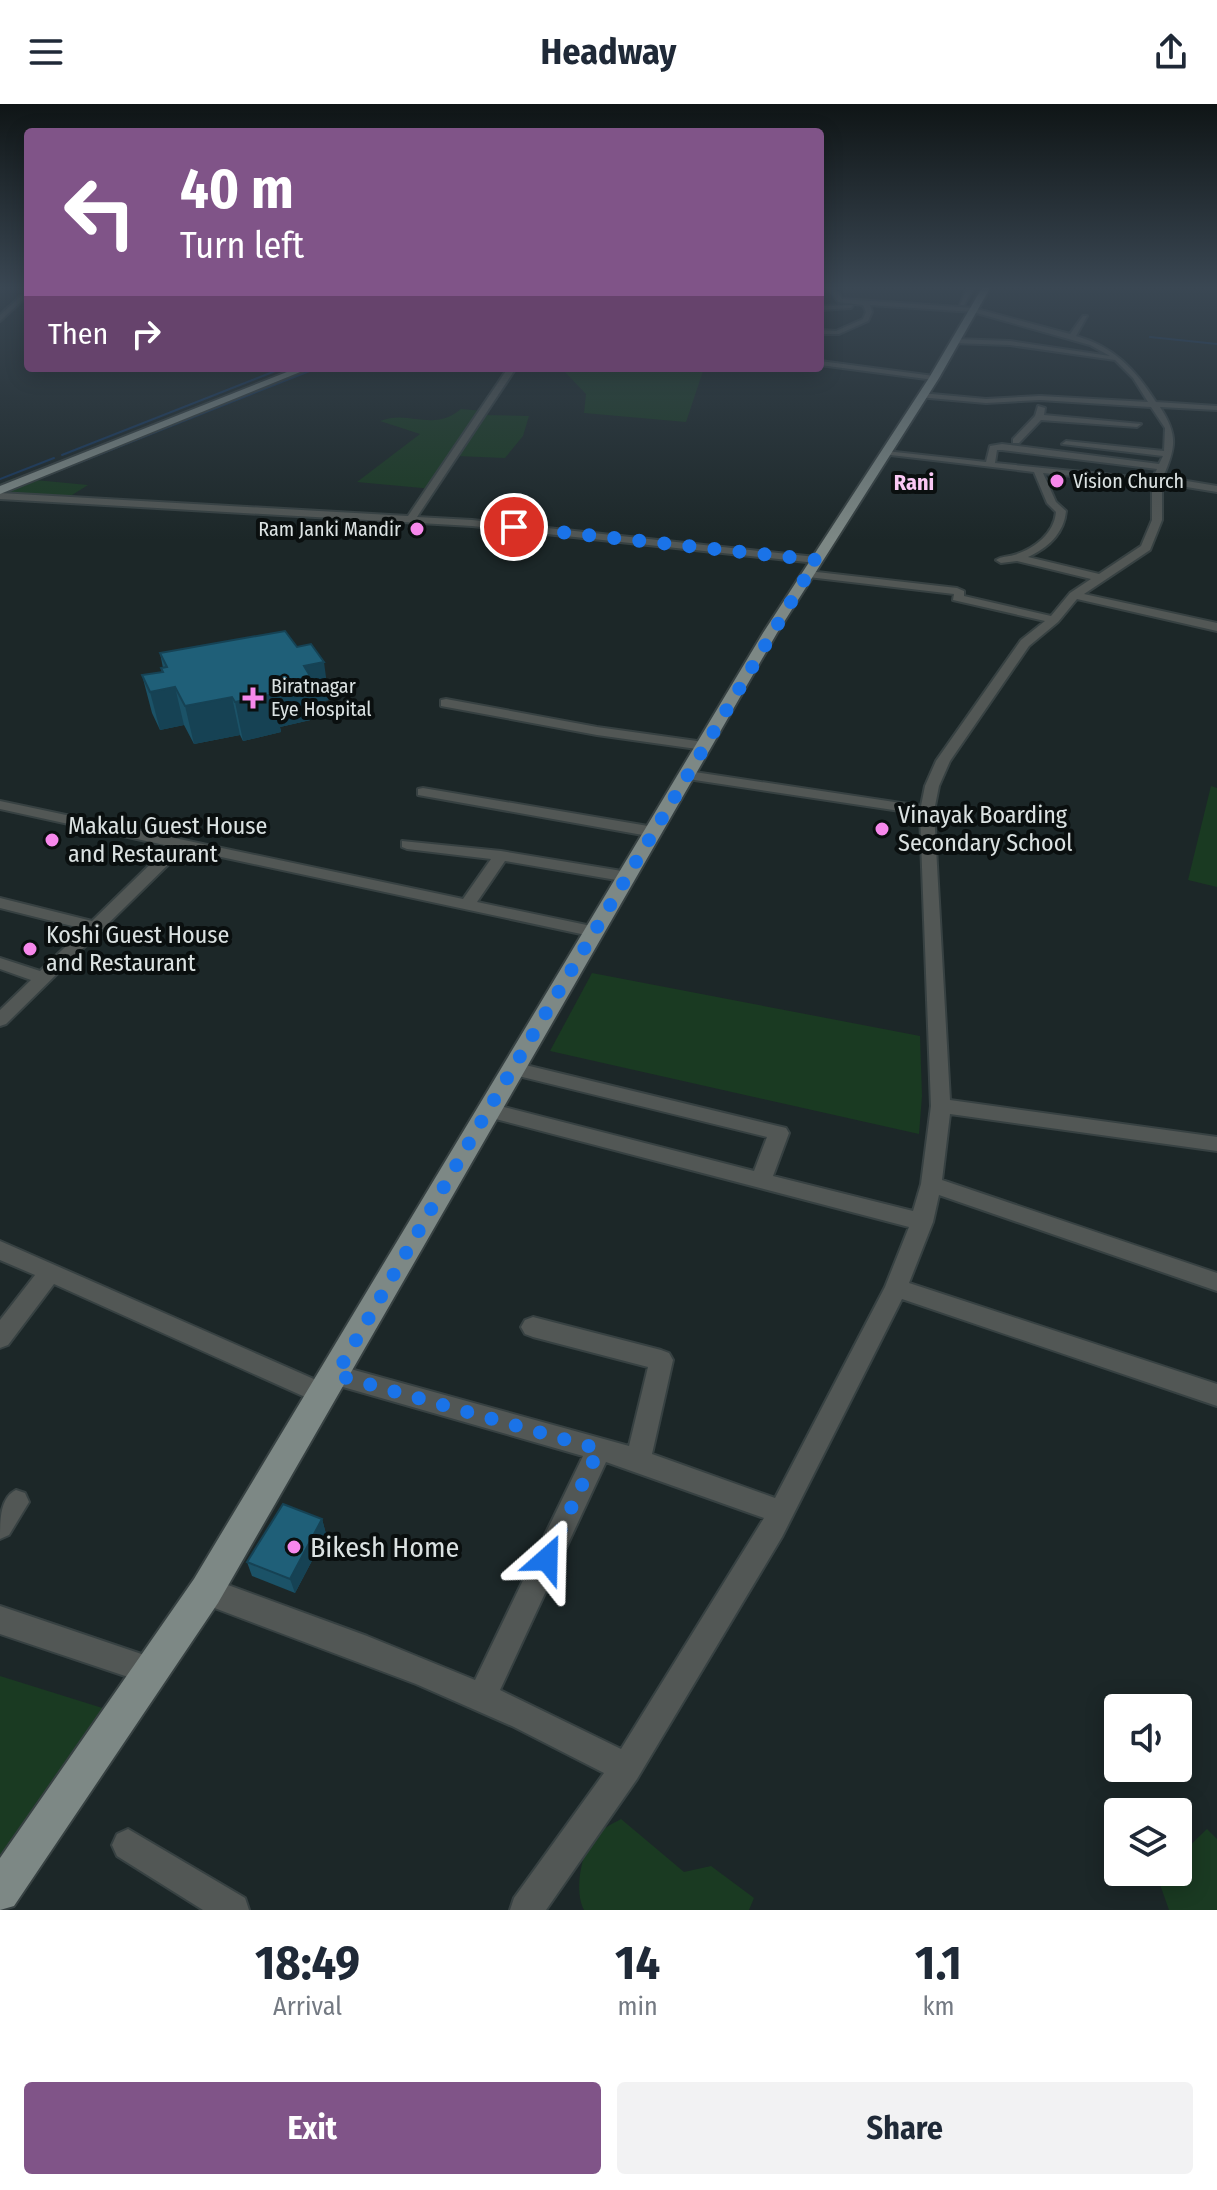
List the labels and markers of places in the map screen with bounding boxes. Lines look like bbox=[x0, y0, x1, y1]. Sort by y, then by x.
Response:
place label: Vision Church bbox=[1073, 469, 1184, 493]
marker: Vision Church bbox=[1048, 472, 1066, 490]
pin bbox=[480, 493, 548, 561]
place label: Ram Janki Mandir bbox=[258, 517, 401, 541]
marker: Ram Janki Mandir bbox=[408, 520, 426, 538]
place label: Biratnagar Eye Hospital bbox=[271, 674, 372, 721]
marker: Biratnagar Eye Hospital bbox=[242, 687, 264, 709]
place label: Vinayak Boarding Secondary School bbox=[898, 801, 1073, 857]
place label: Makalu Guest House and Restaurant bbox=[68, 812, 267, 868]
marker: Vinayak Boarding Secondary School bbox=[873, 820, 891, 838]
marker: Makalu Guest House and Restaurant bbox=[43, 831, 61, 849]
place label: Koshi Guest House and Restaurant bbox=[46, 921, 229, 977]
marker: Koshi Guest House and Restaurant bbox=[21, 940, 39, 958]
place label: Bikesh Home bbox=[310, 1531, 459, 1564]
marker: Bikesh Home bbox=[285, 1538, 303, 1556]

